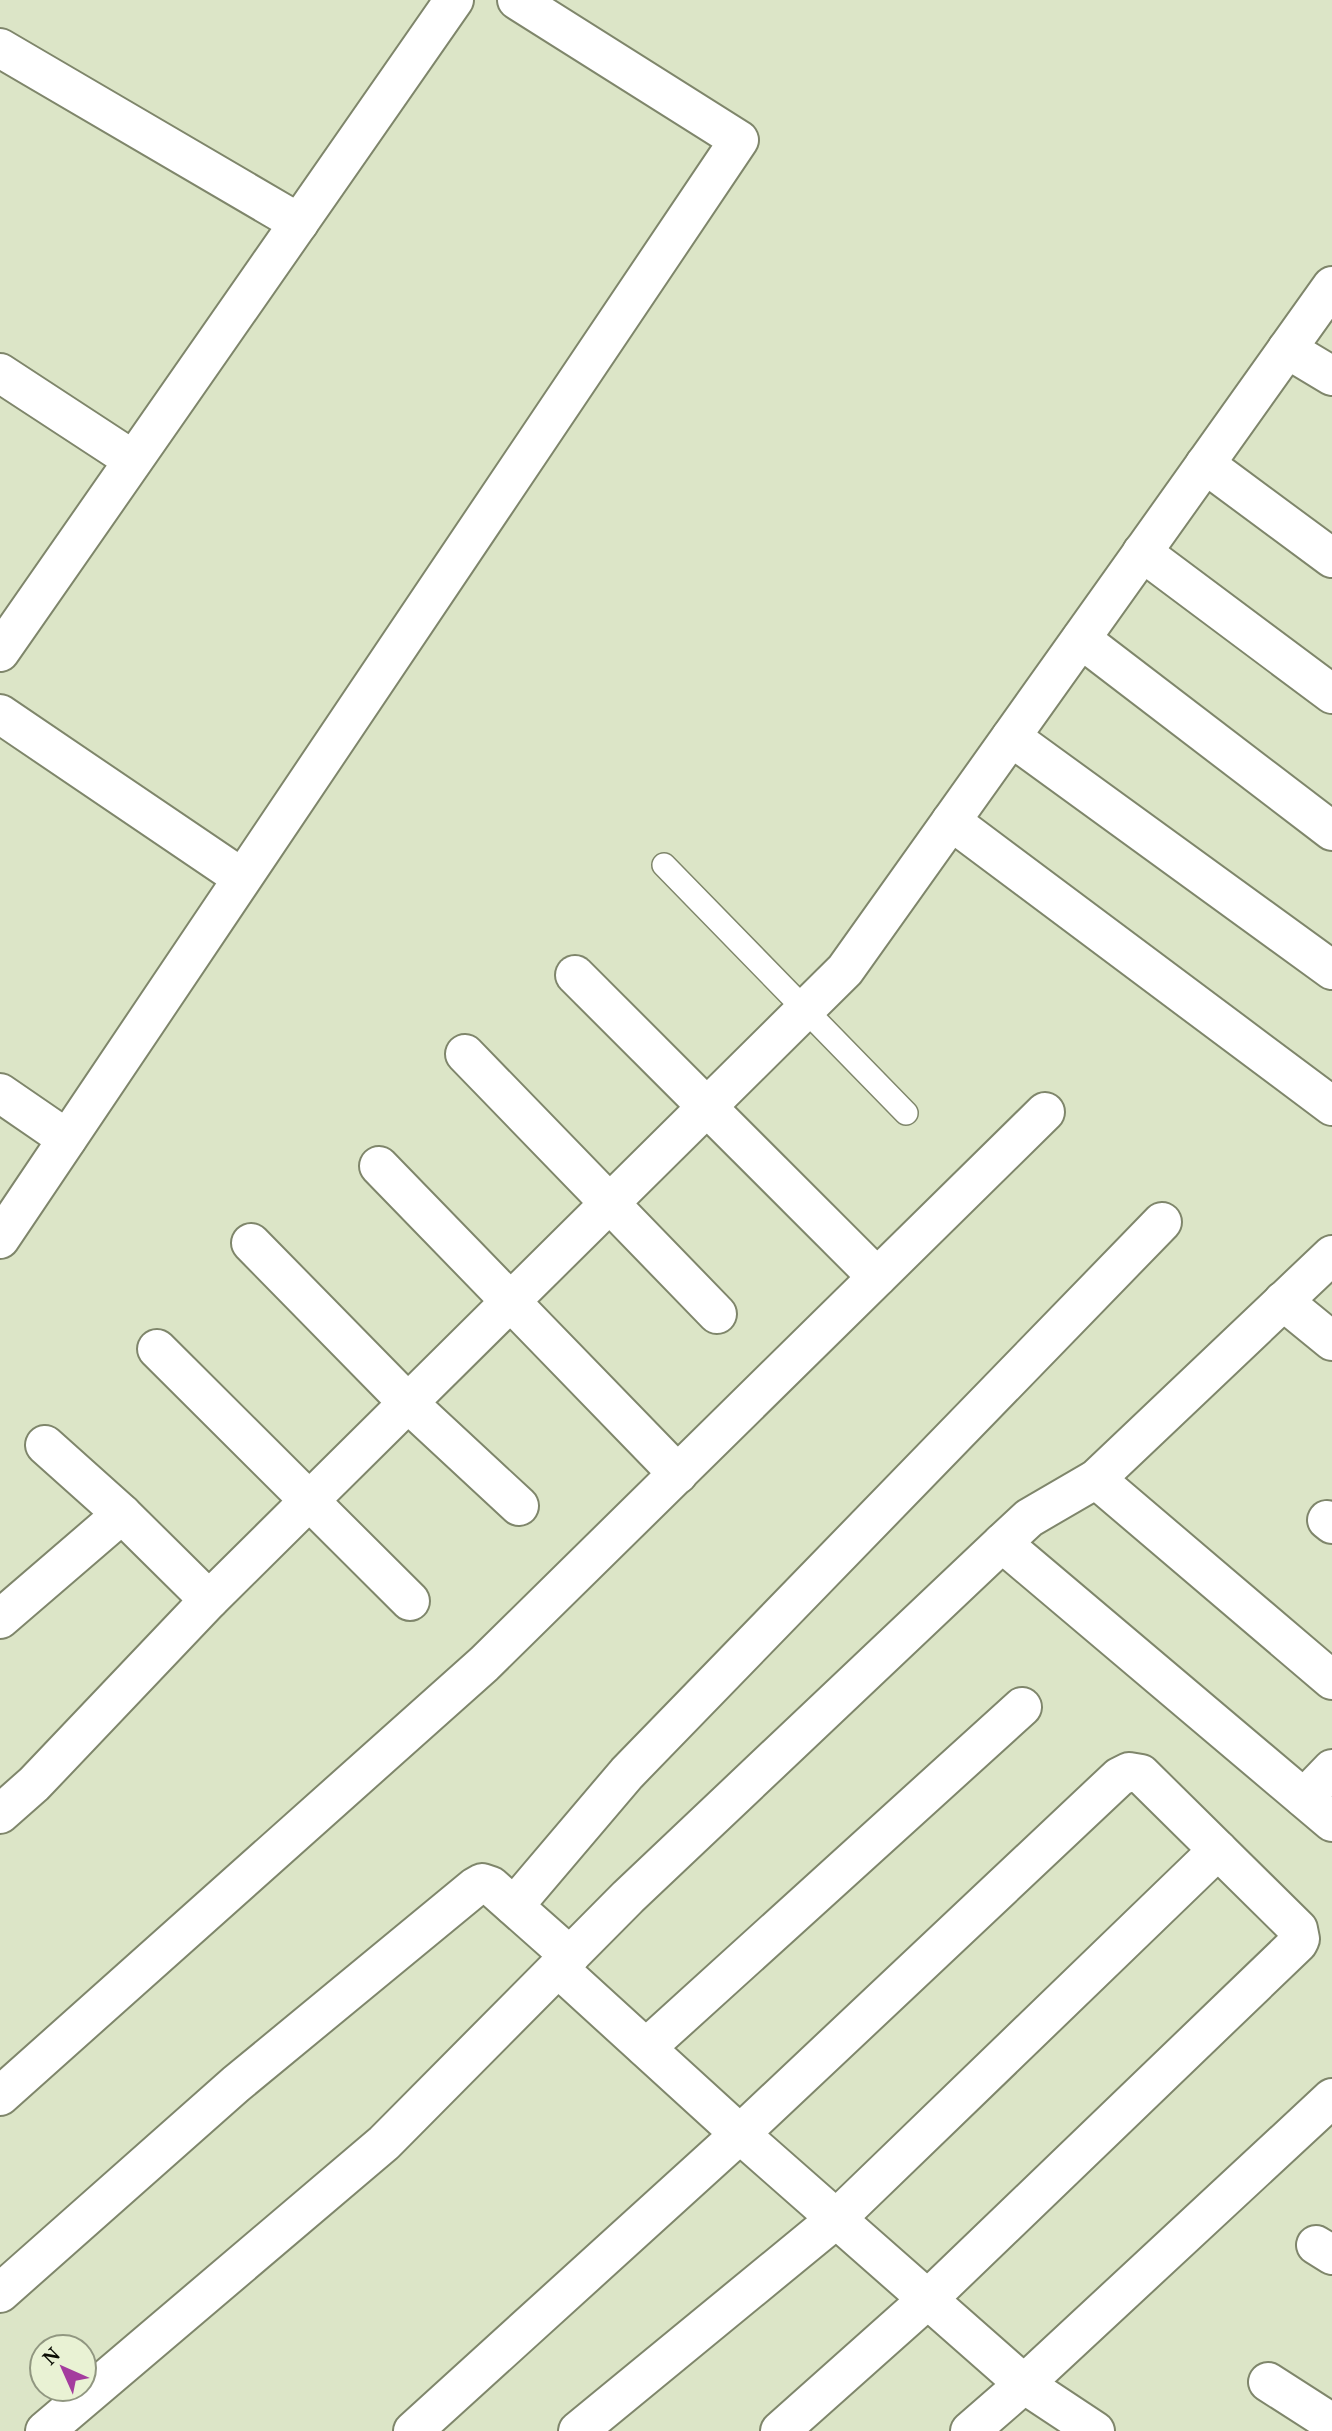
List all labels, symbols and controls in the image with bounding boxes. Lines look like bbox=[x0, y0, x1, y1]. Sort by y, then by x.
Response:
north arrow bbox=[28, 2333, 98, 2403]
text: N bbox=[36, 2341, 65, 2370]

